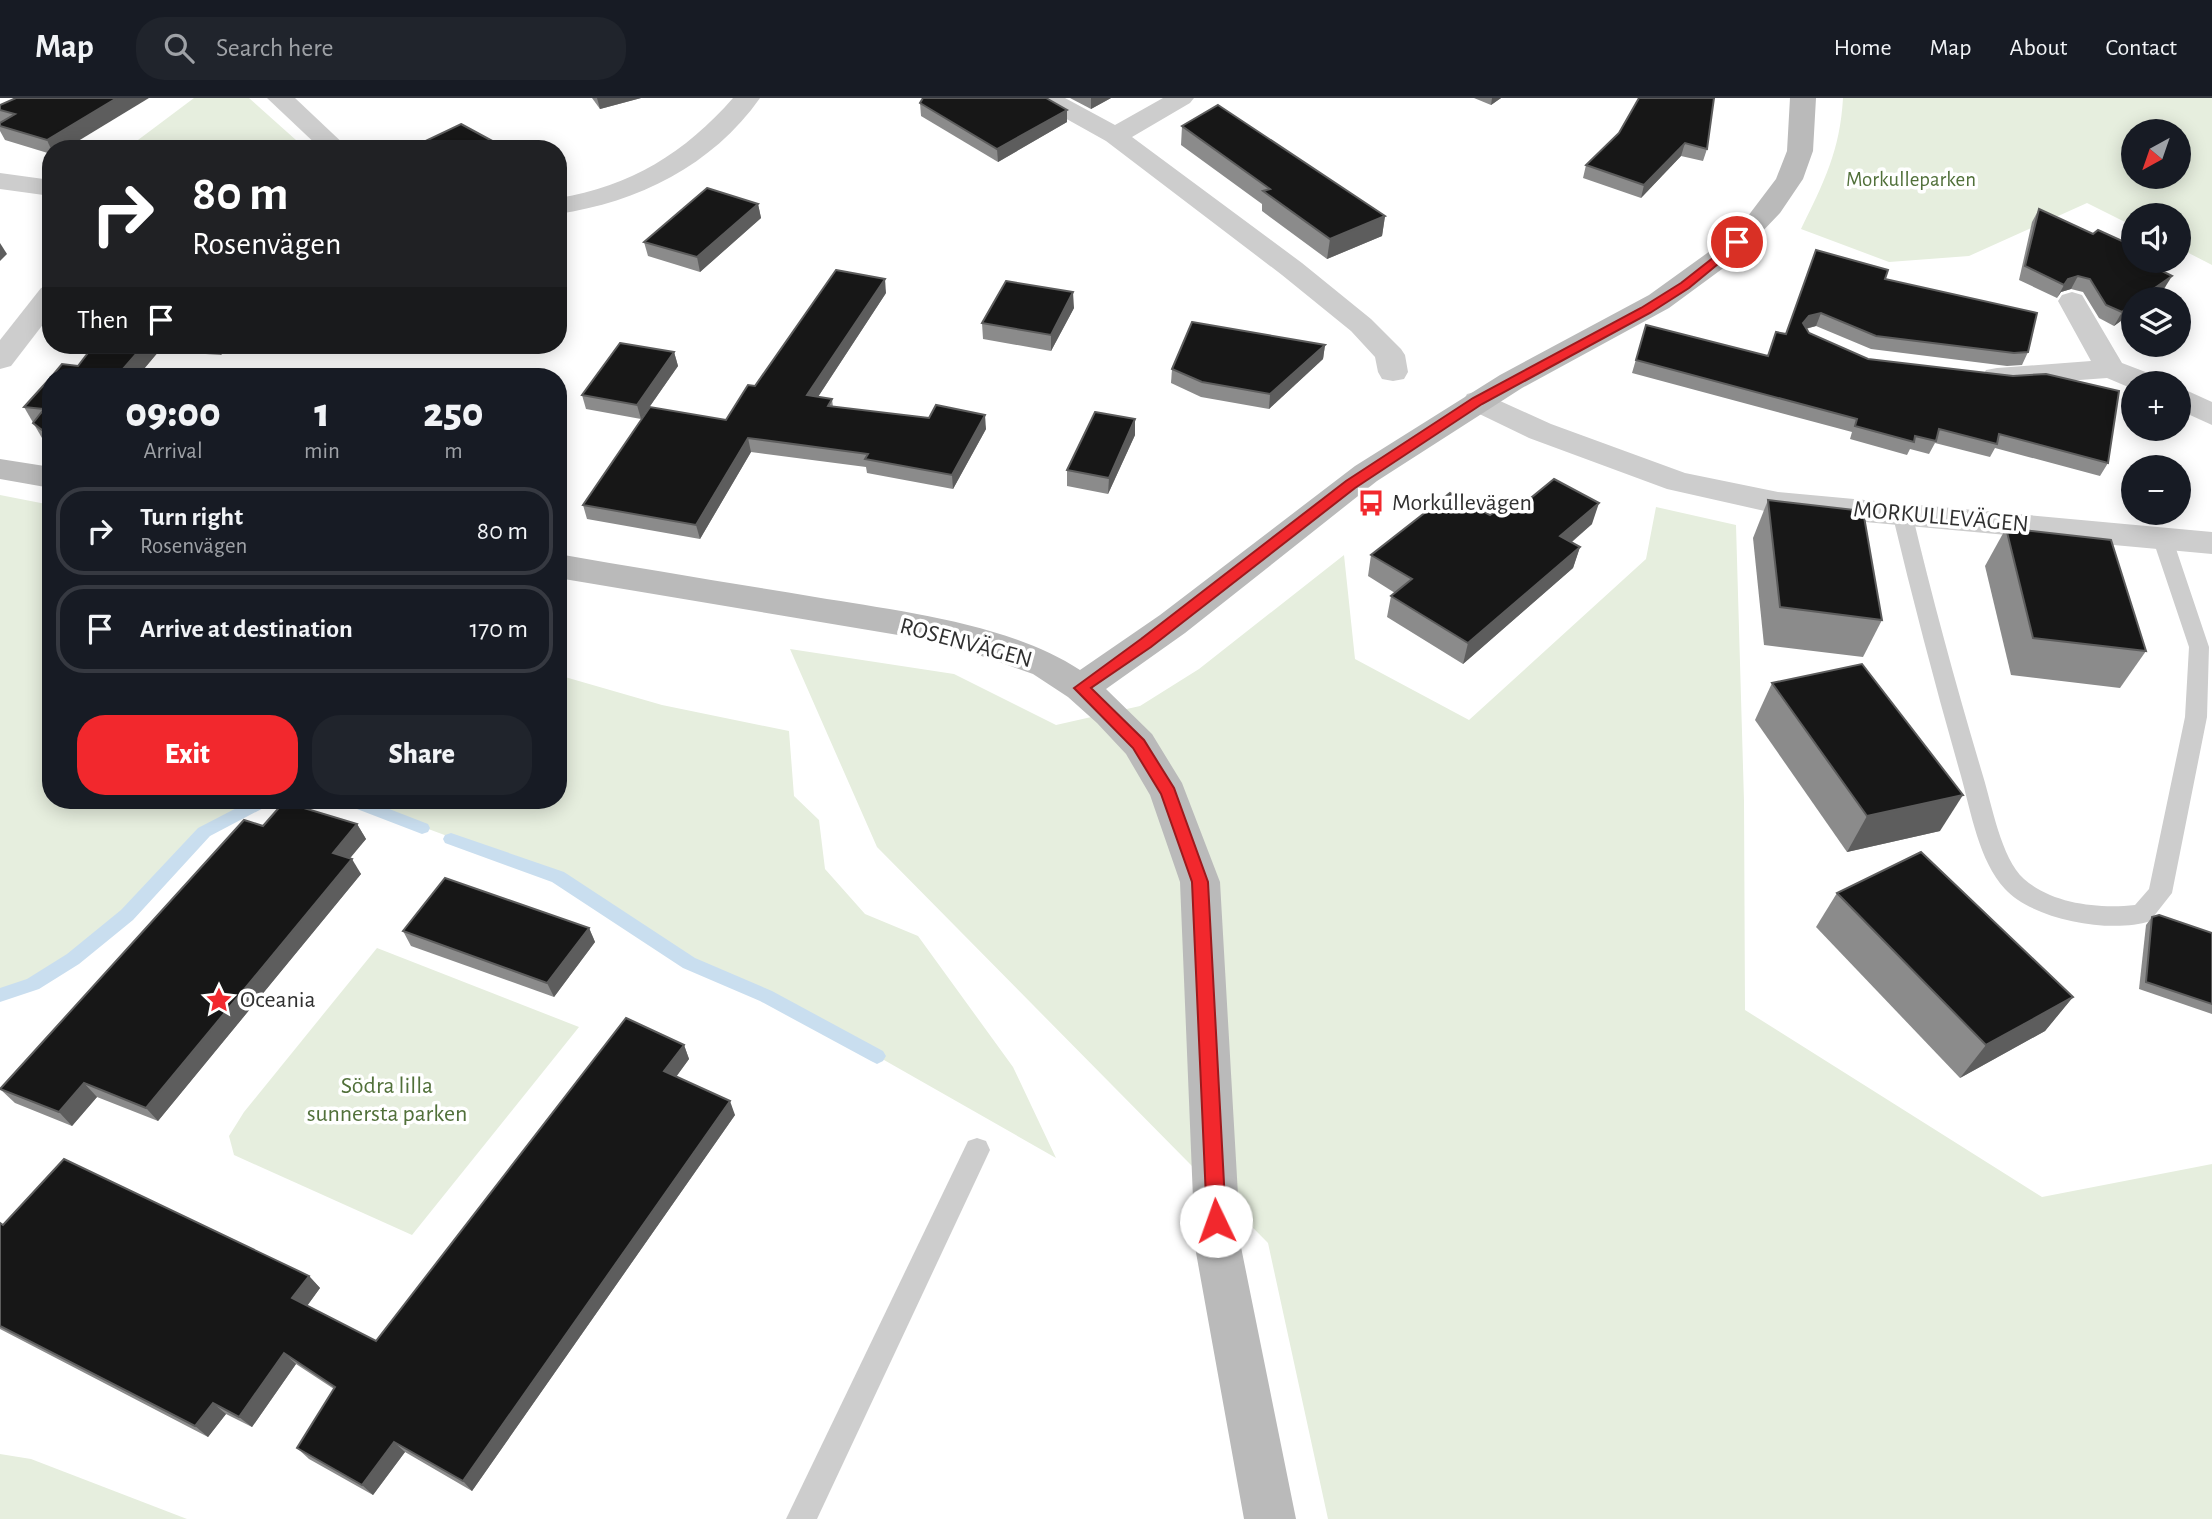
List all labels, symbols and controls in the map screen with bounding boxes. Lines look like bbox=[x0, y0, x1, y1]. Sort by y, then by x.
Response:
search box bbox=[136, 17, 626, 80]
icon: search bbox=[160, 29, 198, 67]
text: Map bbox=[35, 31, 94, 64]
text: Search here bbox=[216, 35, 334, 61]
text: Home bbox=[1834, 36, 1892, 60]
text: Map bbox=[1930, 36, 1972, 60]
text: About bbox=[2010, 36, 2067, 60]
text: Contact bbox=[2105, 36, 2177, 60]
north arrow bbox=[2121, 119, 2191, 189]
map controls bbox=[2121, 119, 2191, 525]
icon: right bbox=[77, 168, 168, 259]
park label: Morkulleparken bbox=[1846, 169, 1976, 190]
text: 80 m bbox=[192, 170, 289, 219]
button: sound bbox=[2121, 203, 2191, 273]
pin bbox=[1707, 212, 1767, 272]
icon: arrive bbox=[1718, 223, 1756, 261]
text: Rosenvägen bbox=[192, 228, 341, 260]
button: layers bbox=[2121, 287, 2191, 357]
icon: arrive bbox=[142, 301, 180, 339]
text: Then bbox=[77, 307, 128, 333]
button: + bbox=[2121, 371, 2191, 441]
text: 09:00 bbox=[125, 392, 221, 434]
text: 1 bbox=[314, 392, 330, 434]
text: 250 bbox=[423, 392, 484, 434]
text: Arrival bbox=[143, 440, 203, 463]
text: min bbox=[304, 440, 340, 463]
text: m bbox=[444, 440, 463, 463]
button: − bbox=[2121, 455, 2191, 525]
bus stop icon: Morkullevägen bbox=[1356, 488, 1386, 518]
place label: Morkullevägen bbox=[1392, 491, 1532, 515]
street label: MORKULLEVÄGEN bbox=[1852, 496, 2030, 537]
text: Turn right bbox=[140, 504, 243, 530]
icon: right bbox=[81, 512, 119, 550]
text: 80 m bbox=[477, 518, 528, 544]
text: Rosenvägen bbox=[140, 535, 247, 558]
icon: arrive bbox=[81, 610, 119, 648]
street label: ROSENVÄGEN bbox=[897, 613, 1035, 672]
text: Arrive at destination bbox=[140, 616, 353, 642]
text: 170 m bbox=[469, 616, 528, 642]
button: Exit bbox=[77, 715, 298, 795]
button: Share bbox=[312, 715, 532, 795]
place icon: Oceania bbox=[204, 985, 234, 1015]
place label: Oceania bbox=[240, 988, 316, 1012]
park label: Södra lilla sunnersta parken bbox=[307, 1074, 467, 1126]
position arrow bbox=[1179, 1184, 1253, 1258]

